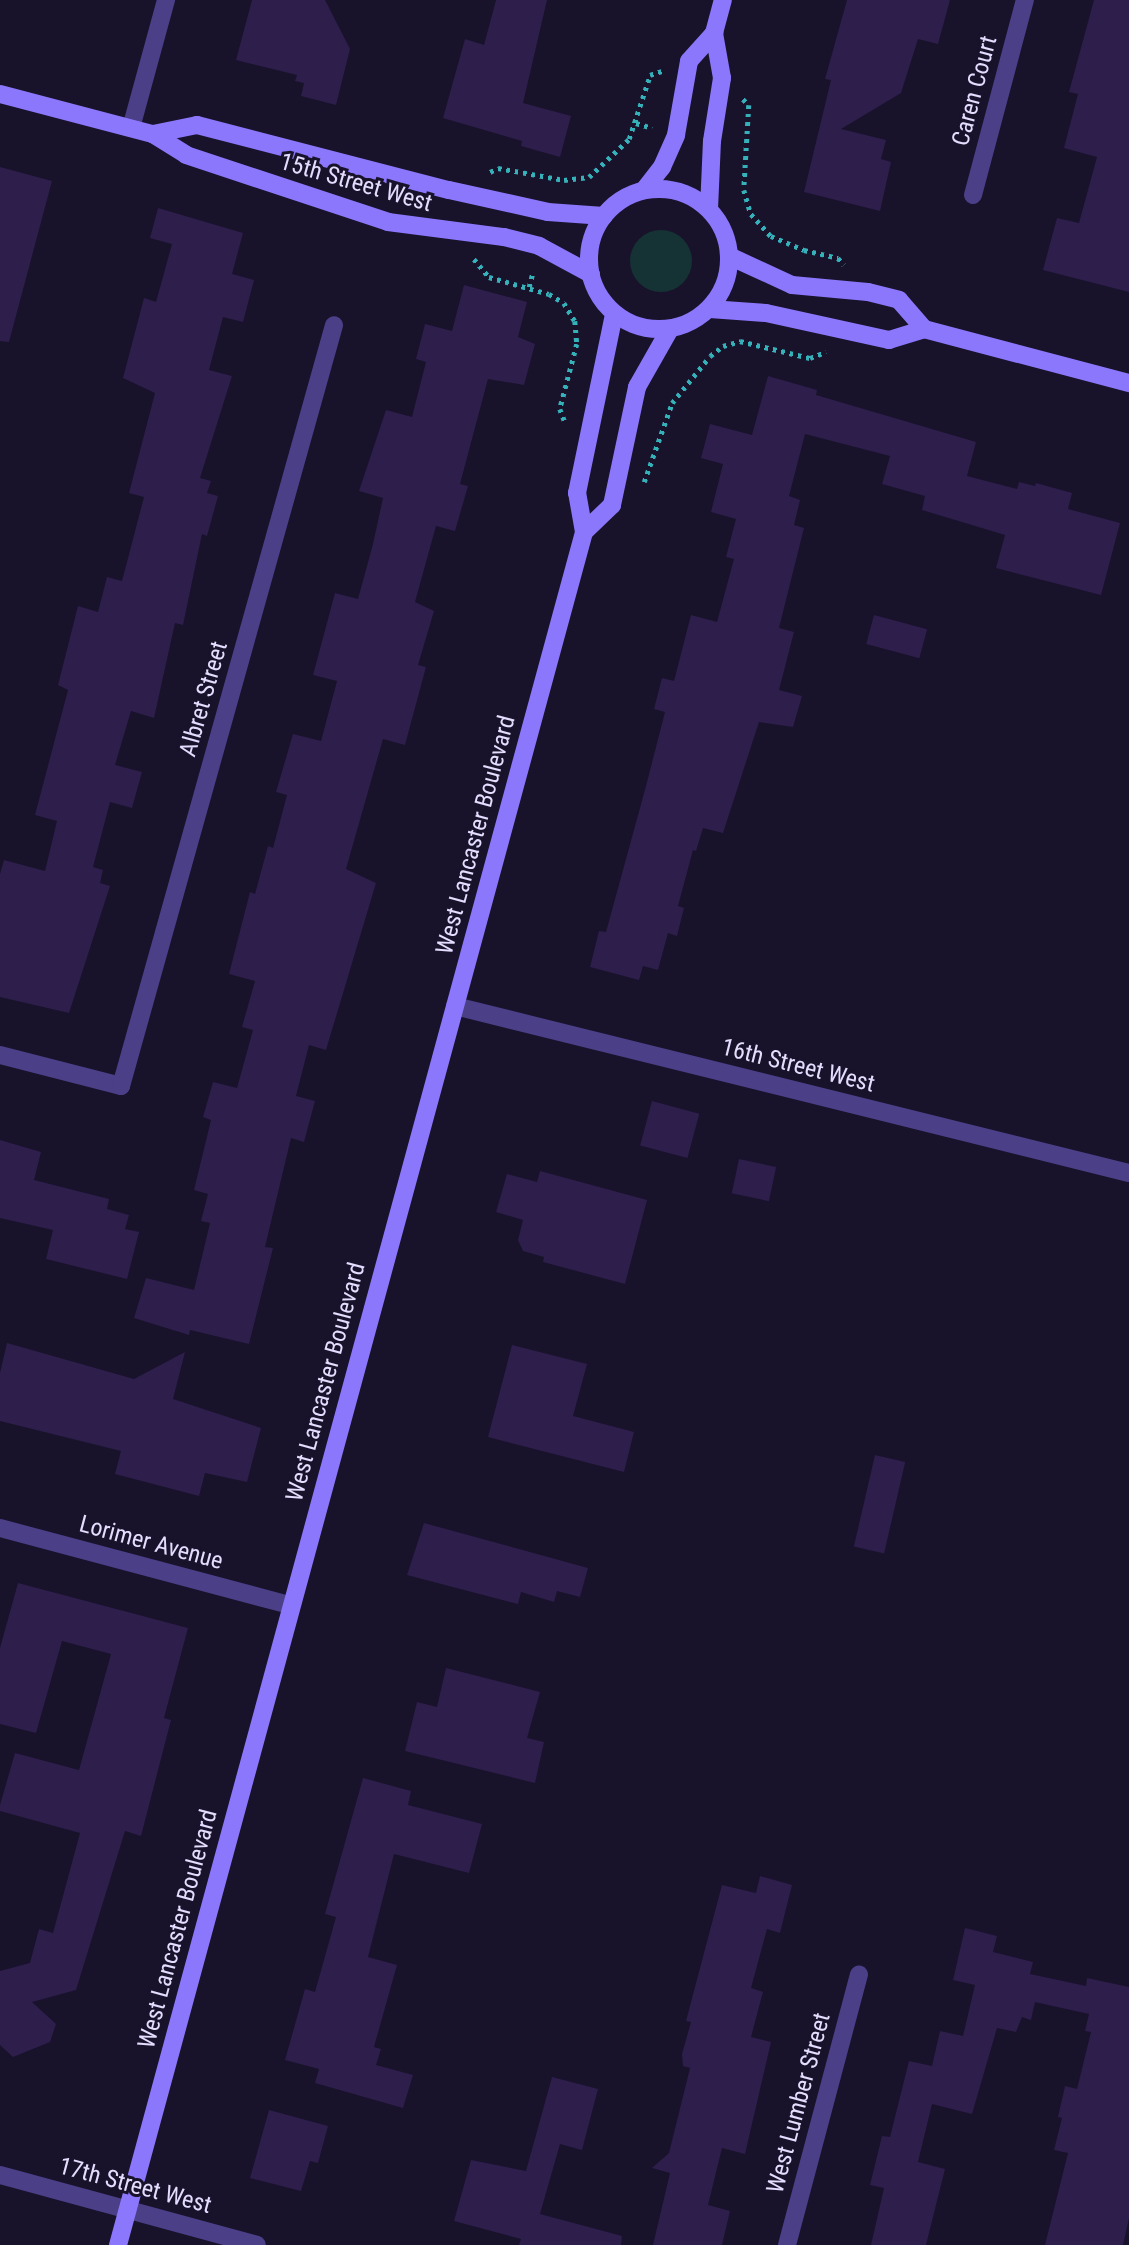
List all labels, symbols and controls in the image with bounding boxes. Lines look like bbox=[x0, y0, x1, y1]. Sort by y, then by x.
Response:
street label: Caren Court bbox=[946, 33, 1004, 149]
street label: 15th Street West bbox=[277, 148, 435, 218]
street label: Albret Street bbox=[174, 638, 234, 760]
street label: West Lancaster Boulevard bbox=[430, 713, 522, 957]
street label: 16th Street West bbox=[718, 1033, 878, 1099]
street label: West Lancaster Boulevard bbox=[280, 1260, 372, 1504]
street label: Lorimer Avenue bbox=[76, 1510, 226, 1576]
street label: West Lancaster Boulevard bbox=[132, 1807, 224, 2051]
street label: West Lumber Street bbox=[761, 2010, 837, 2196]
street label: 17th Street West bbox=[56, 2152, 214, 2220]

